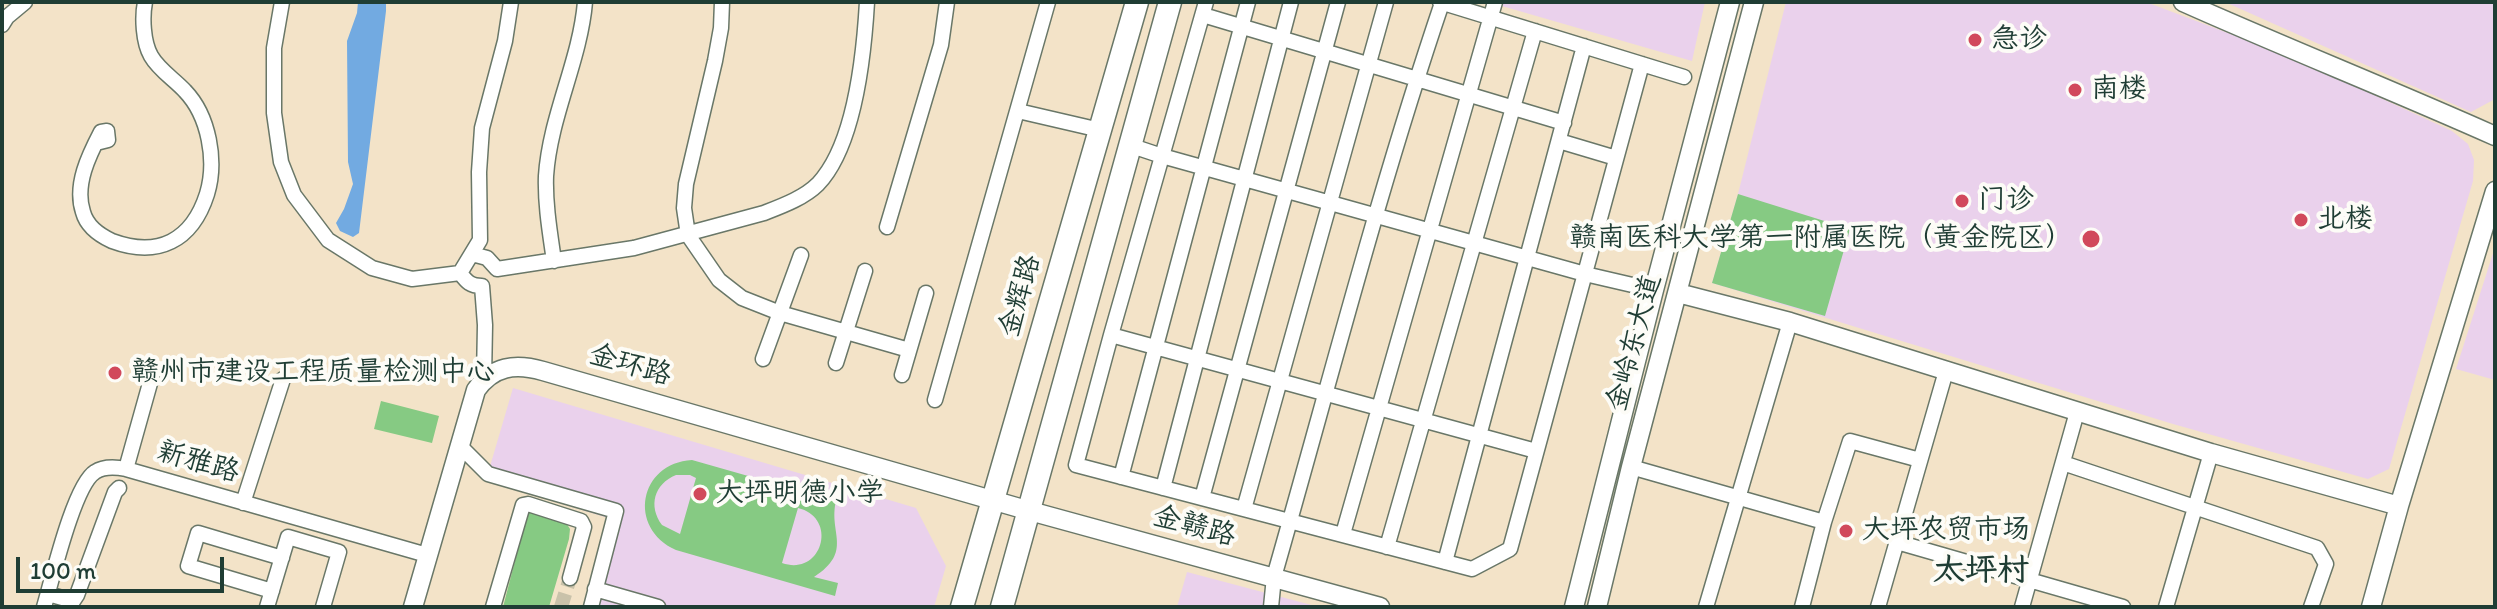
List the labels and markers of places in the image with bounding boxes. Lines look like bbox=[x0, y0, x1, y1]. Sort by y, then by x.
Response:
place label: 急诊 bbox=[1991, 23, 2047, 57]
marker: 急诊 bbox=[1966, 31, 1984, 49]
place label: 南楼 bbox=[2091, 73, 2147, 107]
marker: 南楼 bbox=[2066, 81, 2084, 99]
place label: 门诊 bbox=[1978, 184, 2034, 218]
marker: 门诊 bbox=[1953, 192, 1971, 210]
place label: 北楼 bbox=[2317, 203, 2373, 237]
marker: 北楼 bbox=[2292, 211, 2310, 229]
place label: 赣南医科大学第一附属医院（黄金院区） bbox=[1569, 222, 2073, 256]
marker: 赣南医科大学第一附属医院（黄金院区） bbox=[2080, 228, 2102, 250]
place label: 赣州市建设工程质量检测中心 bbox=[131, 356, 495, 390]
marker: 赣州市建设工程质量检测中心 bbox=[106, 364, 124, 382]
place label: 大坪明德小学 bbox=[716, 477, 884, 511]
marker: 大坪明德小学 bbox=[691, 485, 709, 503]
place label: 大坪农贸市场 bbox=[1862, 514, 2030, 548]
marker: 大坪农贸市场 bbox=[1837, 522, 1855, 540]

